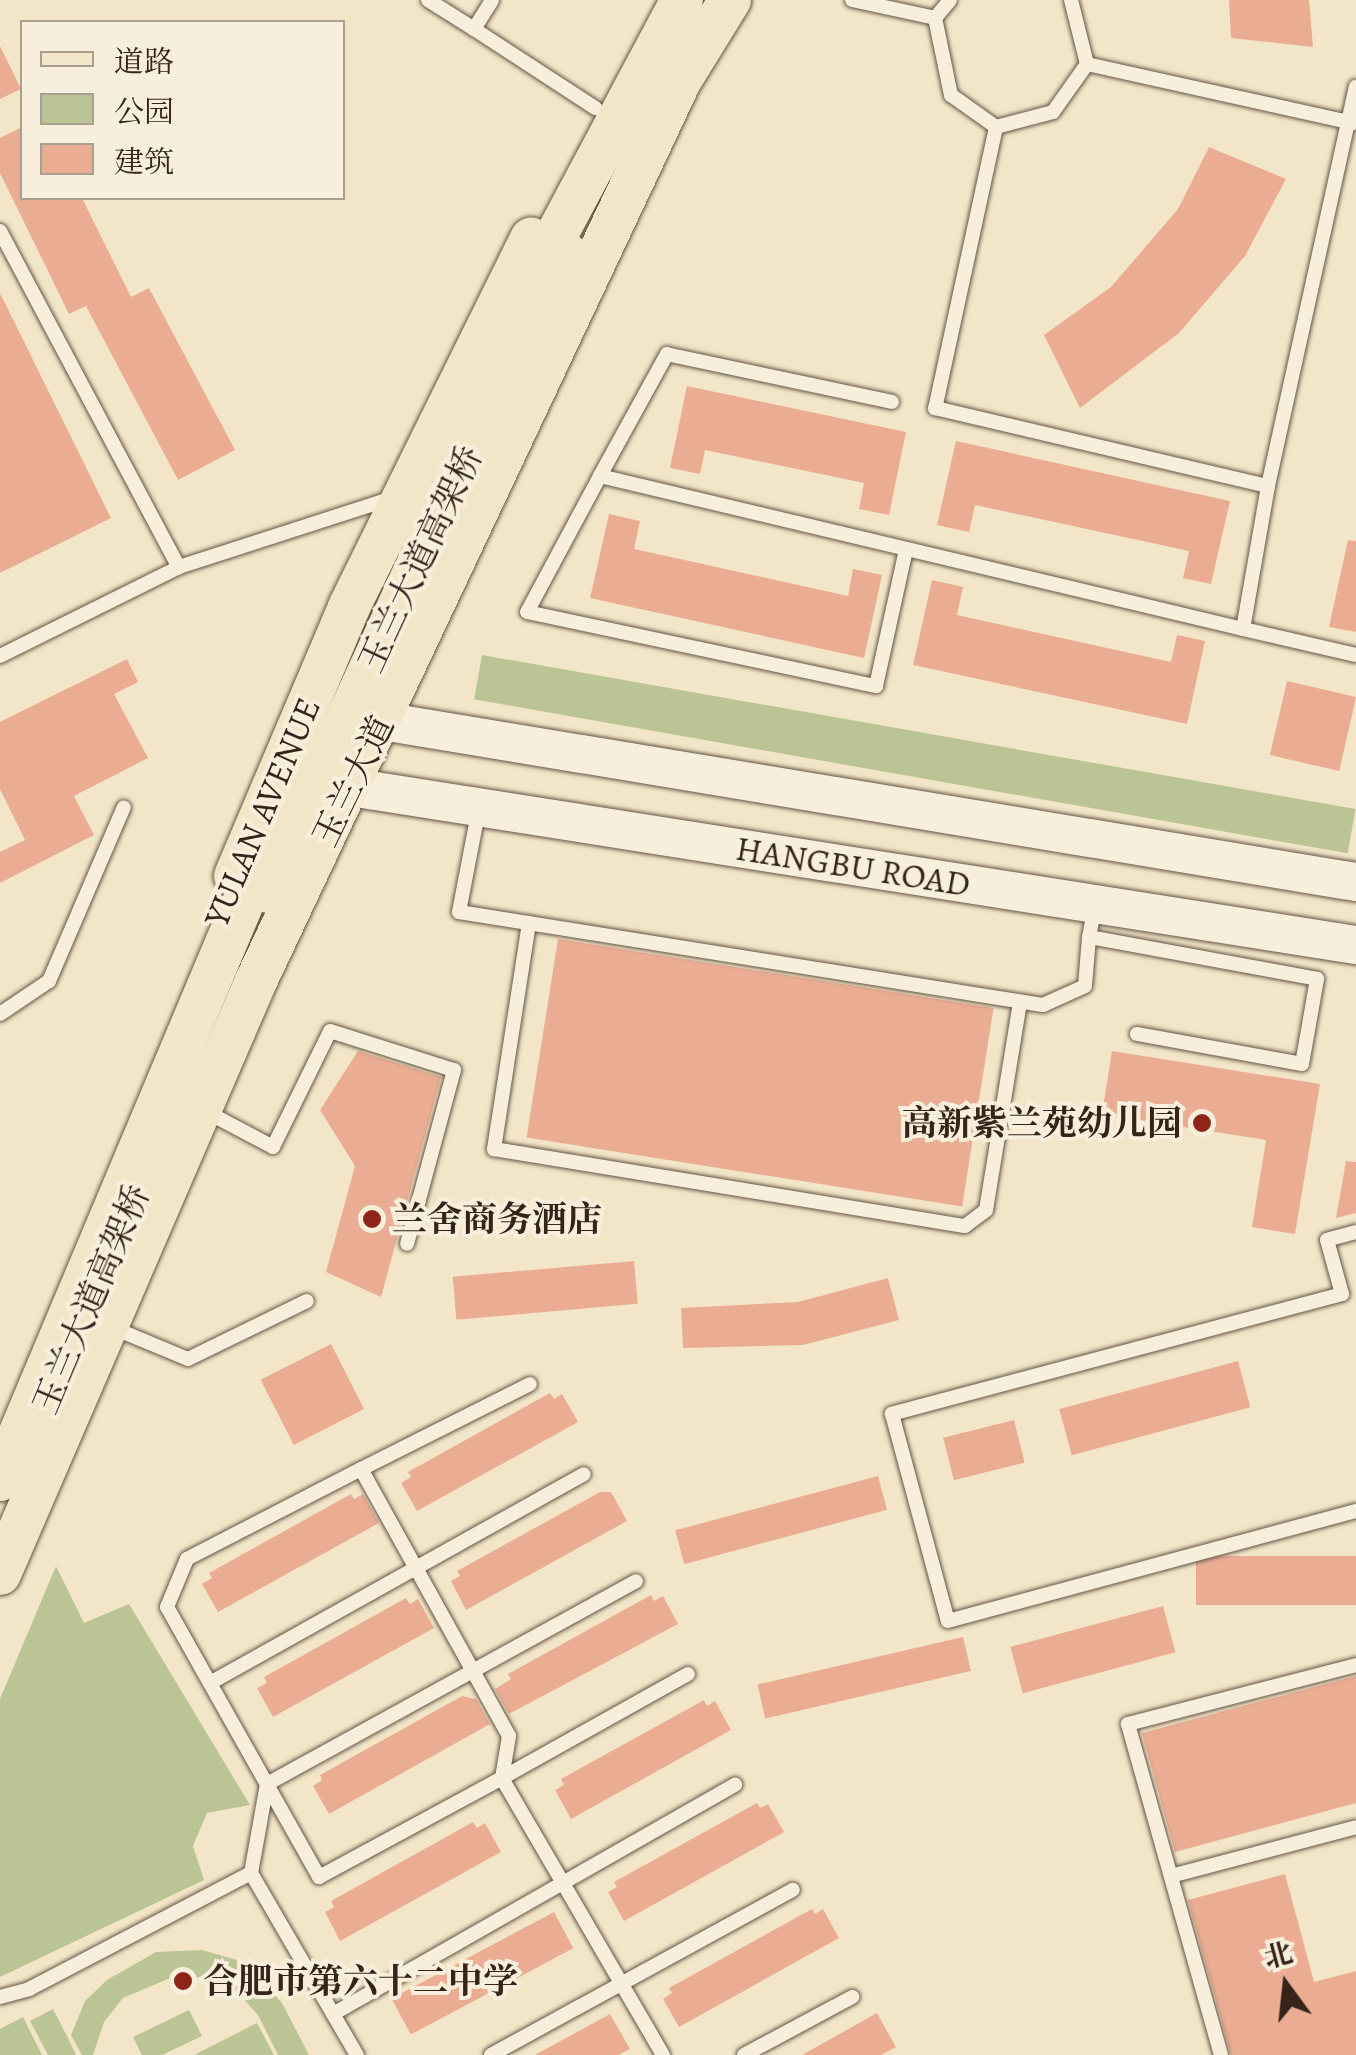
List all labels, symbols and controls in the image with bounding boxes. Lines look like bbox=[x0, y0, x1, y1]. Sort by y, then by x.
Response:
legend bbox=[20, 20, 345, 200]
text: 道路 bbox=[114, 42, 174, 82]
text: 公园 bbox=[114, 92, 174, 132]
text: 建筑 bbox=[114, 142, 174, 182]
street label: 玉兰大道高架桥 bbox=[349, 439, 491, 679]
street label: YULAN AVENUE bbox=[195, 691, 329, 933]
street label: 玉兰大道 bbox=[303, 709, 403, 853]
street label: HANGBU ROAD bbox=[733, 827, 973, 905]
place label: 高新紫兰苑幼儿园 bbox=[902, 1102, 1182, 1144]
marker: 高新紫兰苑幼儿园 bbox=[1191, 1112, 1213, 1134]
street label: 玉兰大道高架桥 bbox=[24, 1178, 158, 1420]
place label: 兰舍商务酒店 bbox=[392, 1198, 602, 1240]
marker: 兰舍商务酒店 bbox=[361, 1208, 383, 1230]
text: 北 bbox=[1260, 1934, 1297, 1978]
north arrow bbox=[1236, 1935, 1336, 2035]
place label: 合肥市第六十二中学 bbox=[203, 1960, 518, 2002]
marker: 合肥市第六十二中学 bbox=[172, 1970, 194, 1992]

